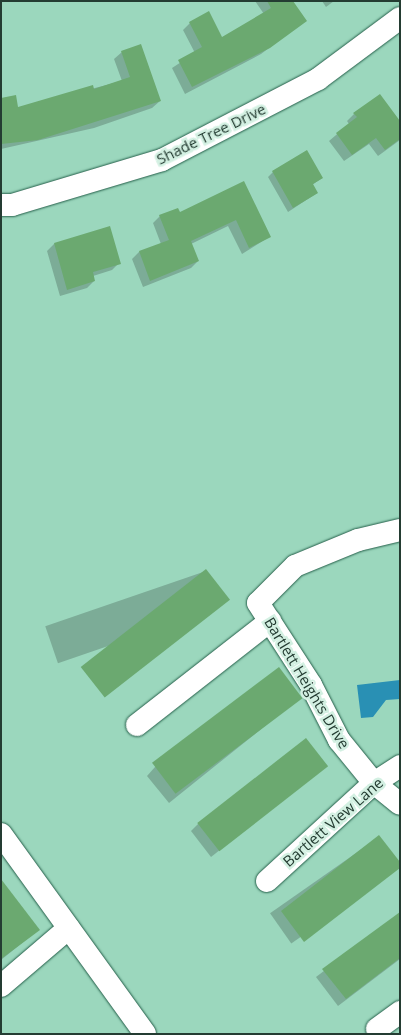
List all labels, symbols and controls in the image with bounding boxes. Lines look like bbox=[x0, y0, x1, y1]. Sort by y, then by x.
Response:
street label: Shade Tree Drive bbox=[154, 100, 268, 168]
street label: Bartlett Heights Drive bbox=[261, 614, 353, 752]
street label: Bartlett View Lane bbox=[279, 774, 387, 870]

